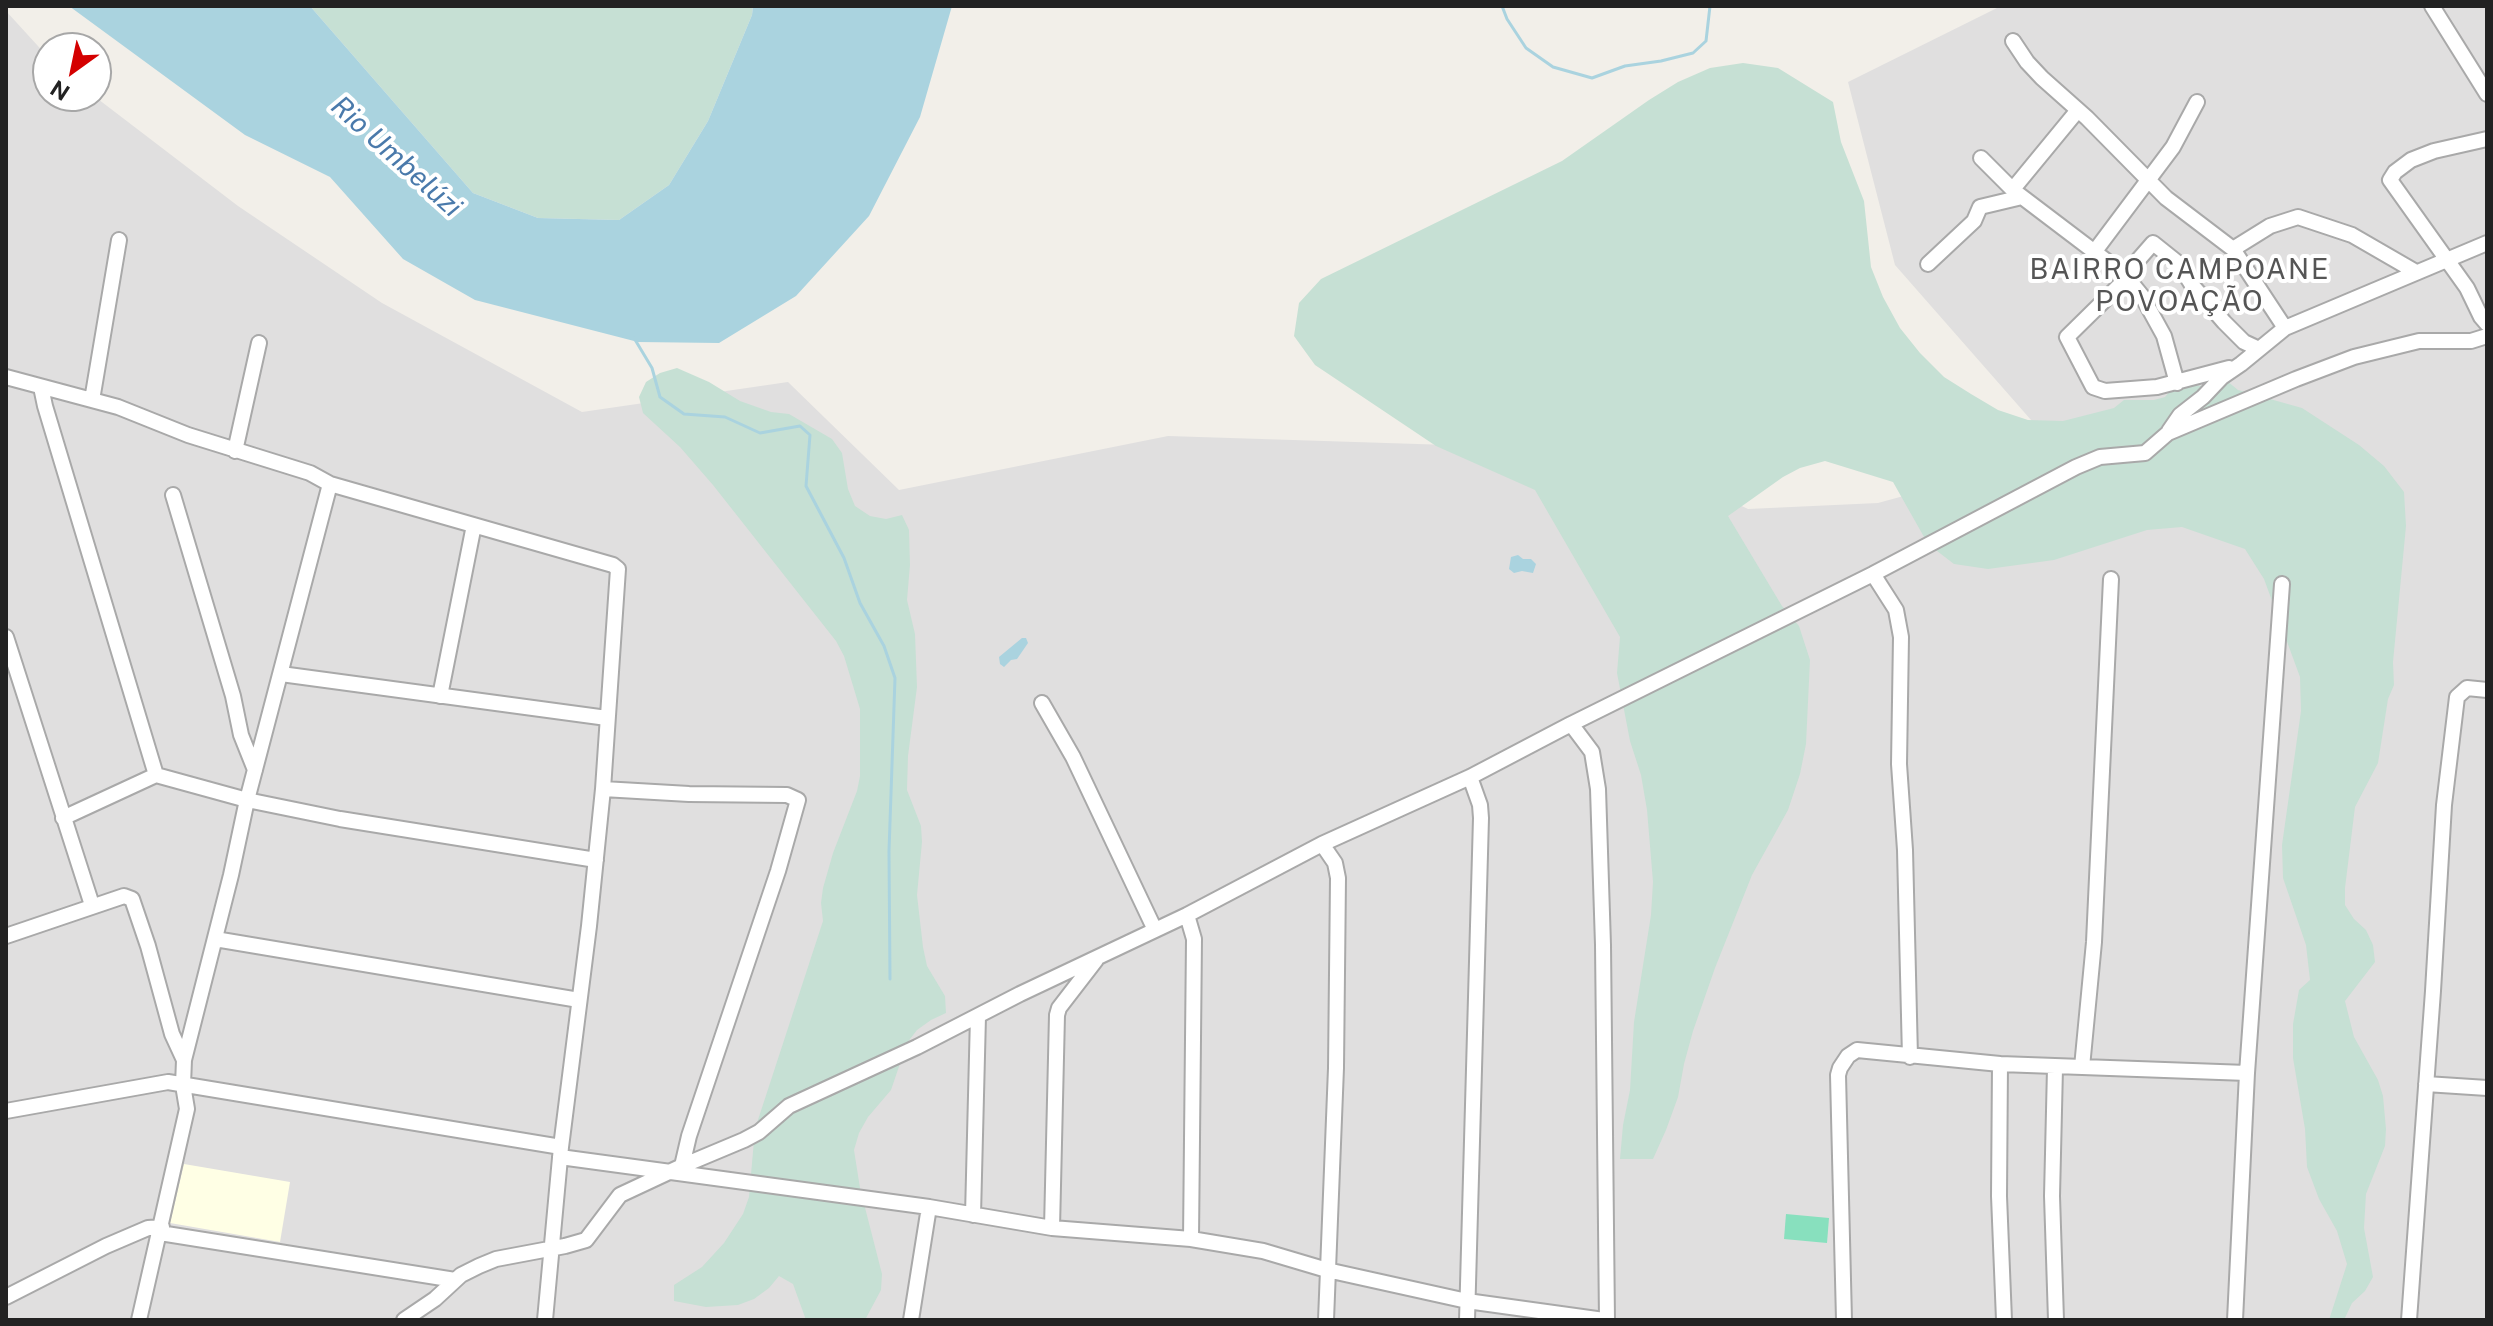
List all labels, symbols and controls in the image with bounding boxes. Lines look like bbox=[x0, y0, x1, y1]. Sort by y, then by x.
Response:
north arrow bbox=[32, 32, 112, 112]
text: N bbox=[46, 75, 74, 106]
water label: Rio Umbelúzi bbox=[324, 90, 468, 224]
district label: BAIRRO CAMPOANE POVOAÇÃO bbox=[2030, 253, 2330, 319]

